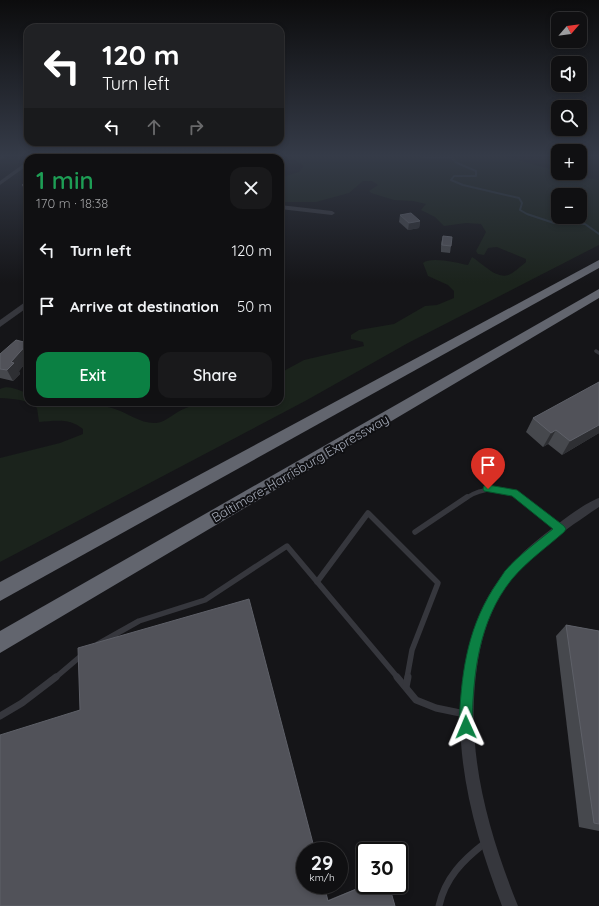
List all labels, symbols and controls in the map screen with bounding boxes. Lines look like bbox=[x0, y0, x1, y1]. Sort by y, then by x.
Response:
north arrow bbox=[551, 12, 587, 48]
map controls bbox=[551, 12, 587, 224]
text: 120 m bbox=[102, 37, 180, 72]
icon: left bbox=[36, 40, 88, 92]
button: sound bbox=[551, 56, 587, 92]
text: Turn left bbox=[102, 72, 170, 95]
button: search bbox=[551, 100, 587, 136]
icon: left bbox=[101, 116, 123, 138]
icon: ahead bbox=[143, 116, 165, 138]
icon: right bbox=[185, 116, 207, 138]
button: + bbox=[551, 144, 587, 180]
text: 1 min bbox=[36, 165, 94, 195]
button: close bbox=[230, 167, 272, 209]
button: − bbox=[551, 188, 587, 224]
text: 170 m · 18:38 bbox=[36, 195, 108, 211]
icon: left bbox=[36, 239, 58, 261]
text: Turn left bbox=[70, 241, 132, 260]
text: 120 m bbox=[231, 241, 272, 260]
icon: arrive bbox=[36, 295, 58, 317]
text: Arrive at destination bbox=[70, 297, 219, 316]
text: 50 m bbox=[237, 297, 272, 316]
button: Exit bbox=[36, 352, 150, 398]
button: Share bbox=[158, 352, 272, 398]
street label: Baltimore-Harrisburg Expressway bbox=[208, 411, 392, 525]
pin bbox=[471, 448, 505, 489]
icon: arrive bbox=[477, 454, 499, 476]
position arrow bbox=[445, 706, 487, 748]
speed limit sign: 30 bbox=[356, 842, 408, 894]
text: 29 bbox=[311, 850, 333, 875]
text: km/h bbox=[309, 871, 335, 884]

